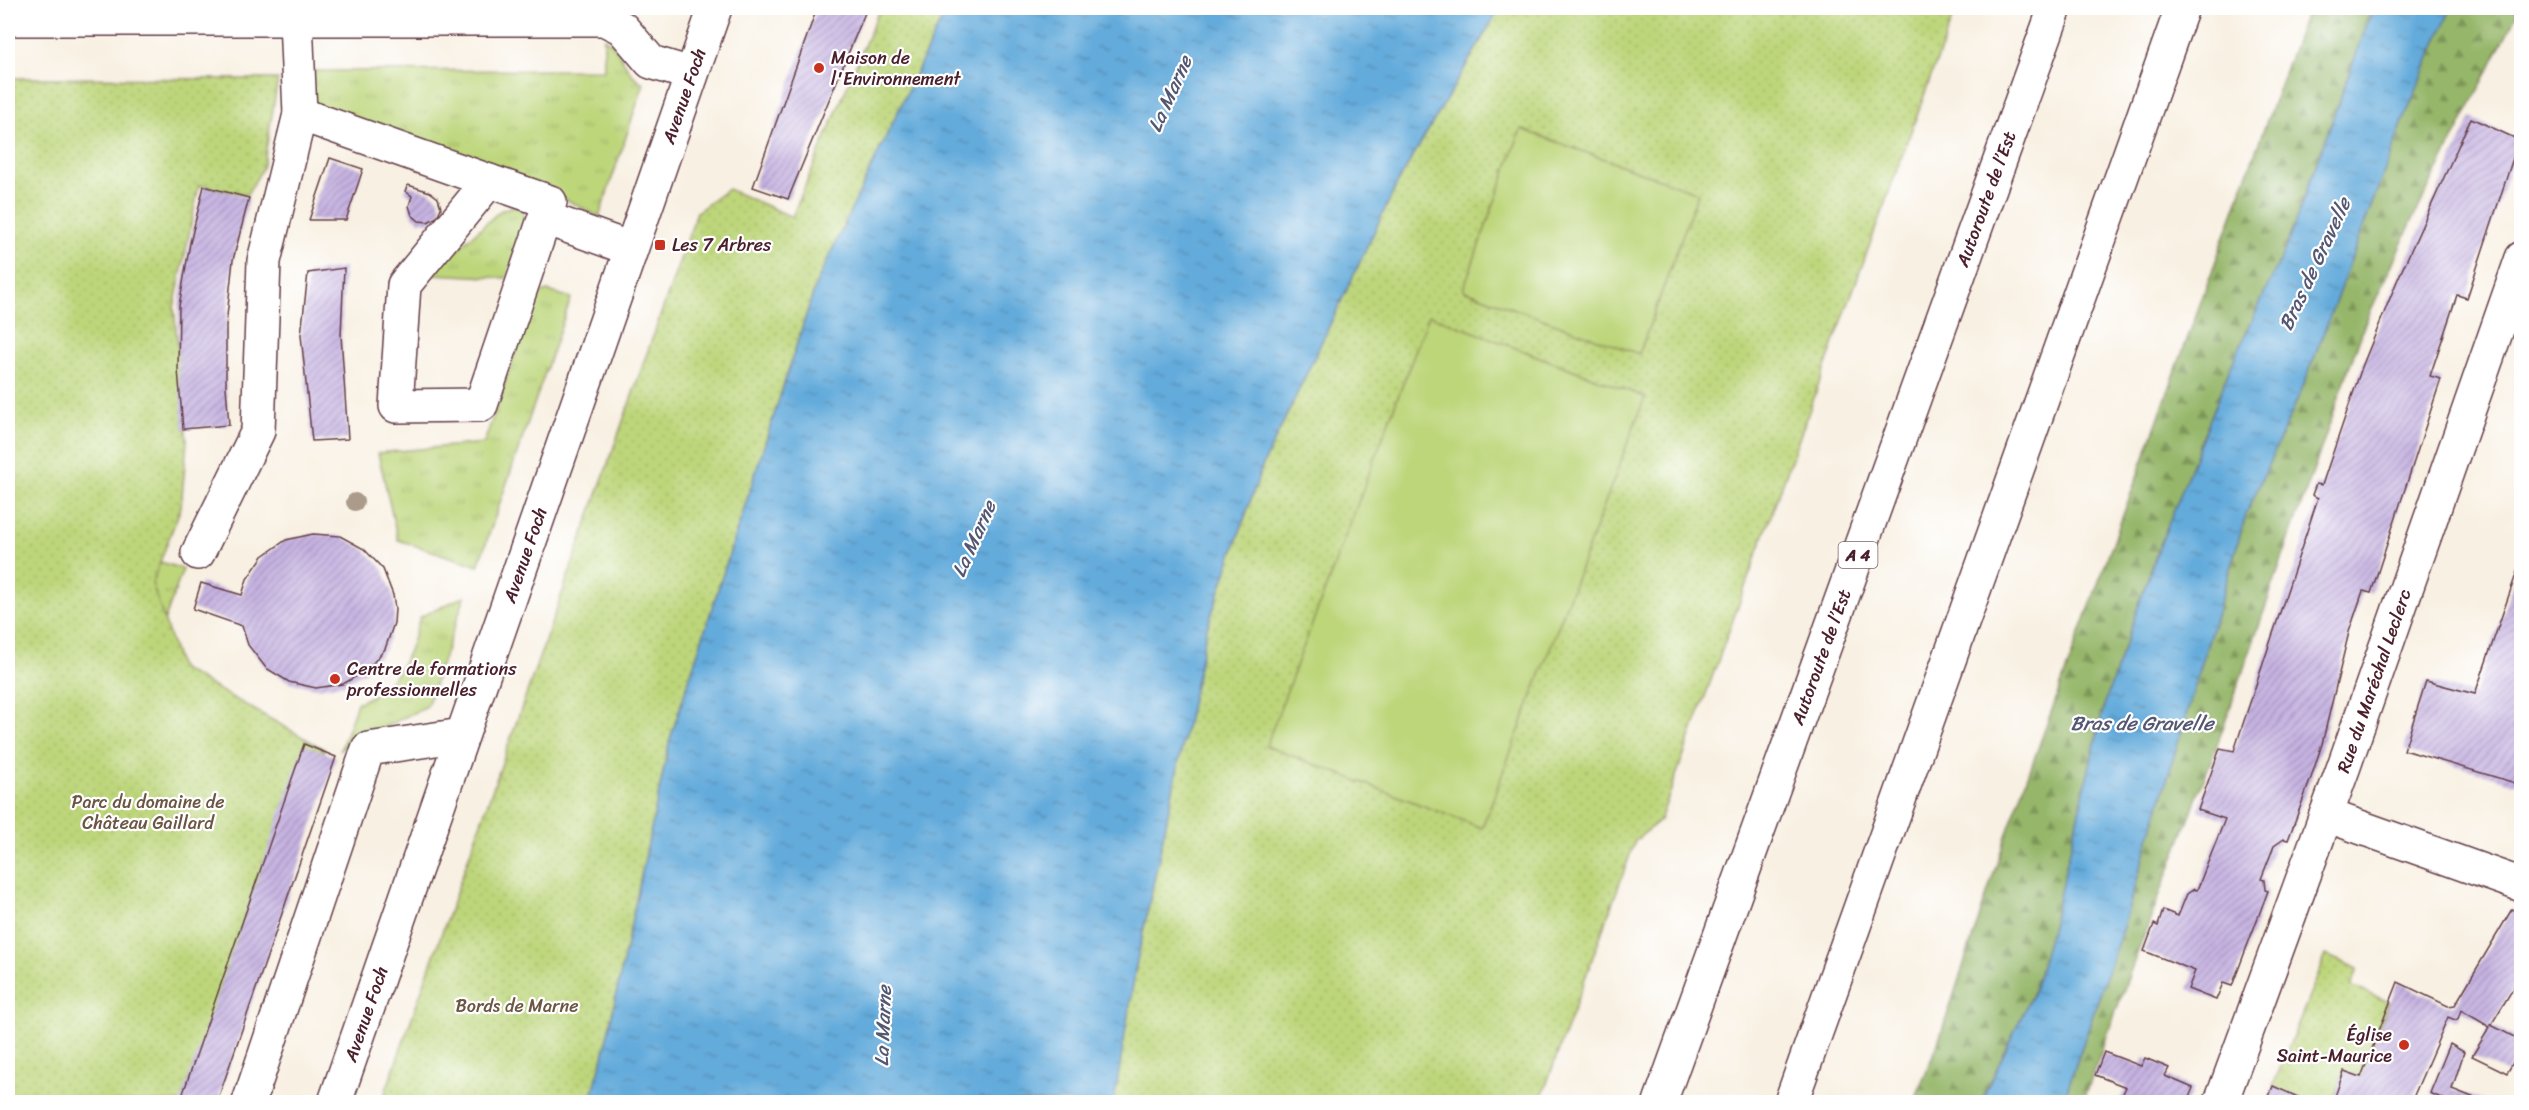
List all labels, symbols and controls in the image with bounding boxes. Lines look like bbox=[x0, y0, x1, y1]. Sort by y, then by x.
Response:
place label: Maison de l'Environnement bbox=[831, 42, 961, 95]
street label: Avenue Foch bbox=[652, 44, 715, 149]
water label: La Marne bbox=[1138, 48, 1203, 138]
marker: Maison de l'Environnement bbox=[812, 61, 826, 75]
street label: Autoroute de l’Est bbox=[1946, 126, 2025, 272]
water label: Bras de Gravelle bbox=[2269, 190, 2362, 336]
place label: Les 7 Arbres bbox=[672, 229, 772, 261]
marker: Les 7 Arbres bbox=[653, 238, 667, 252]
water label: La Marne bbox=[942, 493, 1007, 583]
street label: Avenue Foch bbox=[493, 503, 556, 608]
road number: A 4 bbox=[1838, 542, 1878, 568]
street label: Autoroute de l’Est bbox=[1781, 584, 1860, 730]
street label: Rue du Maréchal Leclerc bbox=[2328, 585, 2420, 777]
place label: Centre de formations professionnelles bbox=[346, 653, 517, 706]
marker: Centre de formations professionnelles bbox=[328, 672, 342, 686]
water label: Bras de Gravelle bbox=[2070, 706, 2215, 741]
park label: Parc du domaine de Château Gaillard bbox=[72, 786, 224, 839]
street label: Avenue Foch bbox=[334, 962, 397, 1067]
water label: La Marne bbox=[864, 983, 902, 1067]
park label: Bords de Marne bbox=[456, 990, 578, 1022]
place label: Église Saint-Maurice bbox=[2277, 1019, 2392, 1072]
marker: Église Saint-Maurice bbox=[2397, 1038, 2411, 1052]

